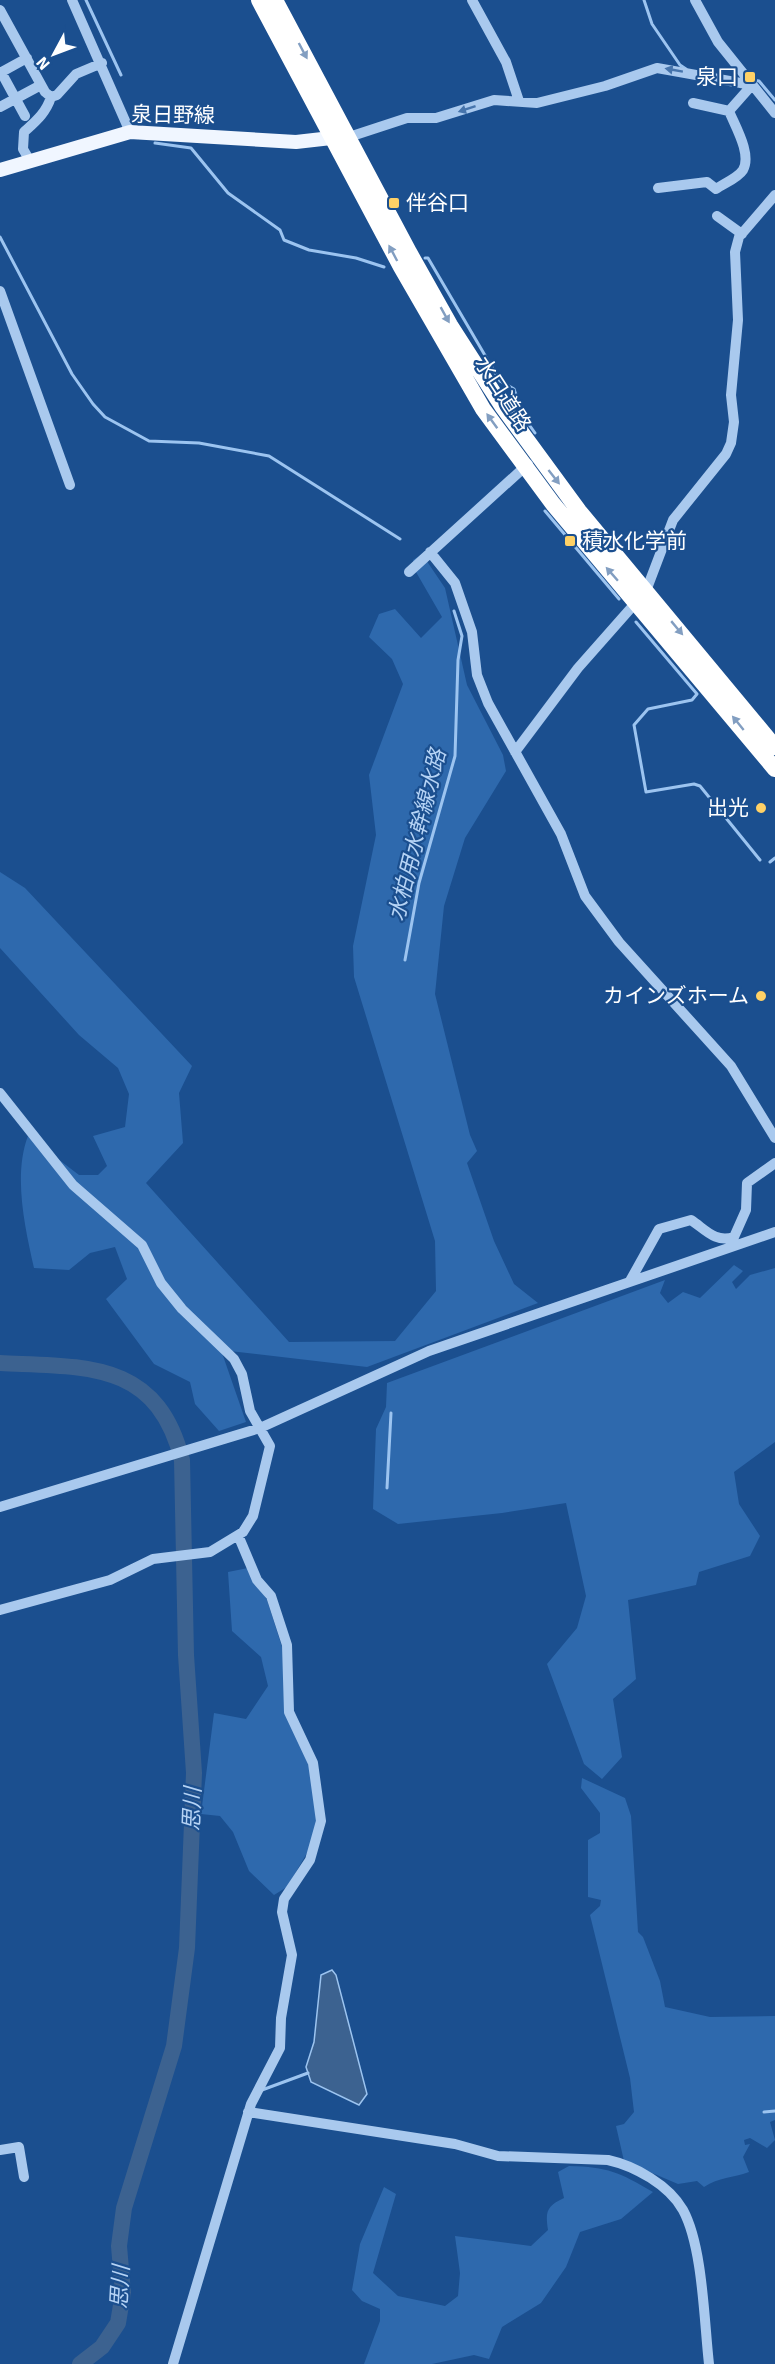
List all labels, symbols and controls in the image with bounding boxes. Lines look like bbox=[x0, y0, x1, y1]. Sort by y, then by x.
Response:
north arrow bbox=[24, 24, 84, 84]
one-way arrow bbox=[298, 43, 308, 60]
text: N bbox=[32, 52, 55, 74]
place label: 泉口 bbox=[696, 64, 738, 90]
one-way arrow bbox=[664, 65, 683, 74]
marker: 泉口 bbox=[743, 70, 757, 84]
street label: 泉日野線 bbox=[131, 101, 215, 129]
one-way arrow bbox=[458, 104, 476, 114]
place label: 伴谷口 bbox=[406, 190, 469, 216]
marker: 伴谷口 bbox=[387, 196, 401, 210]
one-way arrow bbox=[388, 244, 398, 261]
one-way arrow bbox=[440, 307, 450, 324]
street label: 水口道路 bbox=[469, 352, 537, 436]
one-way arrow bbox=[486, 414, 498, 430]
one-way arrow bbox=[547, 470, 559, 485]
place label: 積水化学前 bbox=[582, 528, 687, 554]
marker: 積水化学前 bbox=[563, 534, 577, 548]
one-way arrow bbox=[606, 567, 619, 582]
one-way arrow bbox=[671, 620, 684, 636]
one-way arrow bbox=[732, 716, 745, 731]
water label: 水柏用水幹線水路 bbox=[383, 744, 452, 924]
place label: 出光 bbox=[707, 795, 749, 821]
marker: 出光 bbox=[754, 801, 768, 815]
place label: カインズホーム bbox=[603, 983, 749, 1009]
marker: カインズホーム bbox=[754, 989, 768, 1003]
water label: 思川 bbox=[178, 1785, 206, 1831]
water label: 思川 bbox=[105, 2262, 135, 2310]

